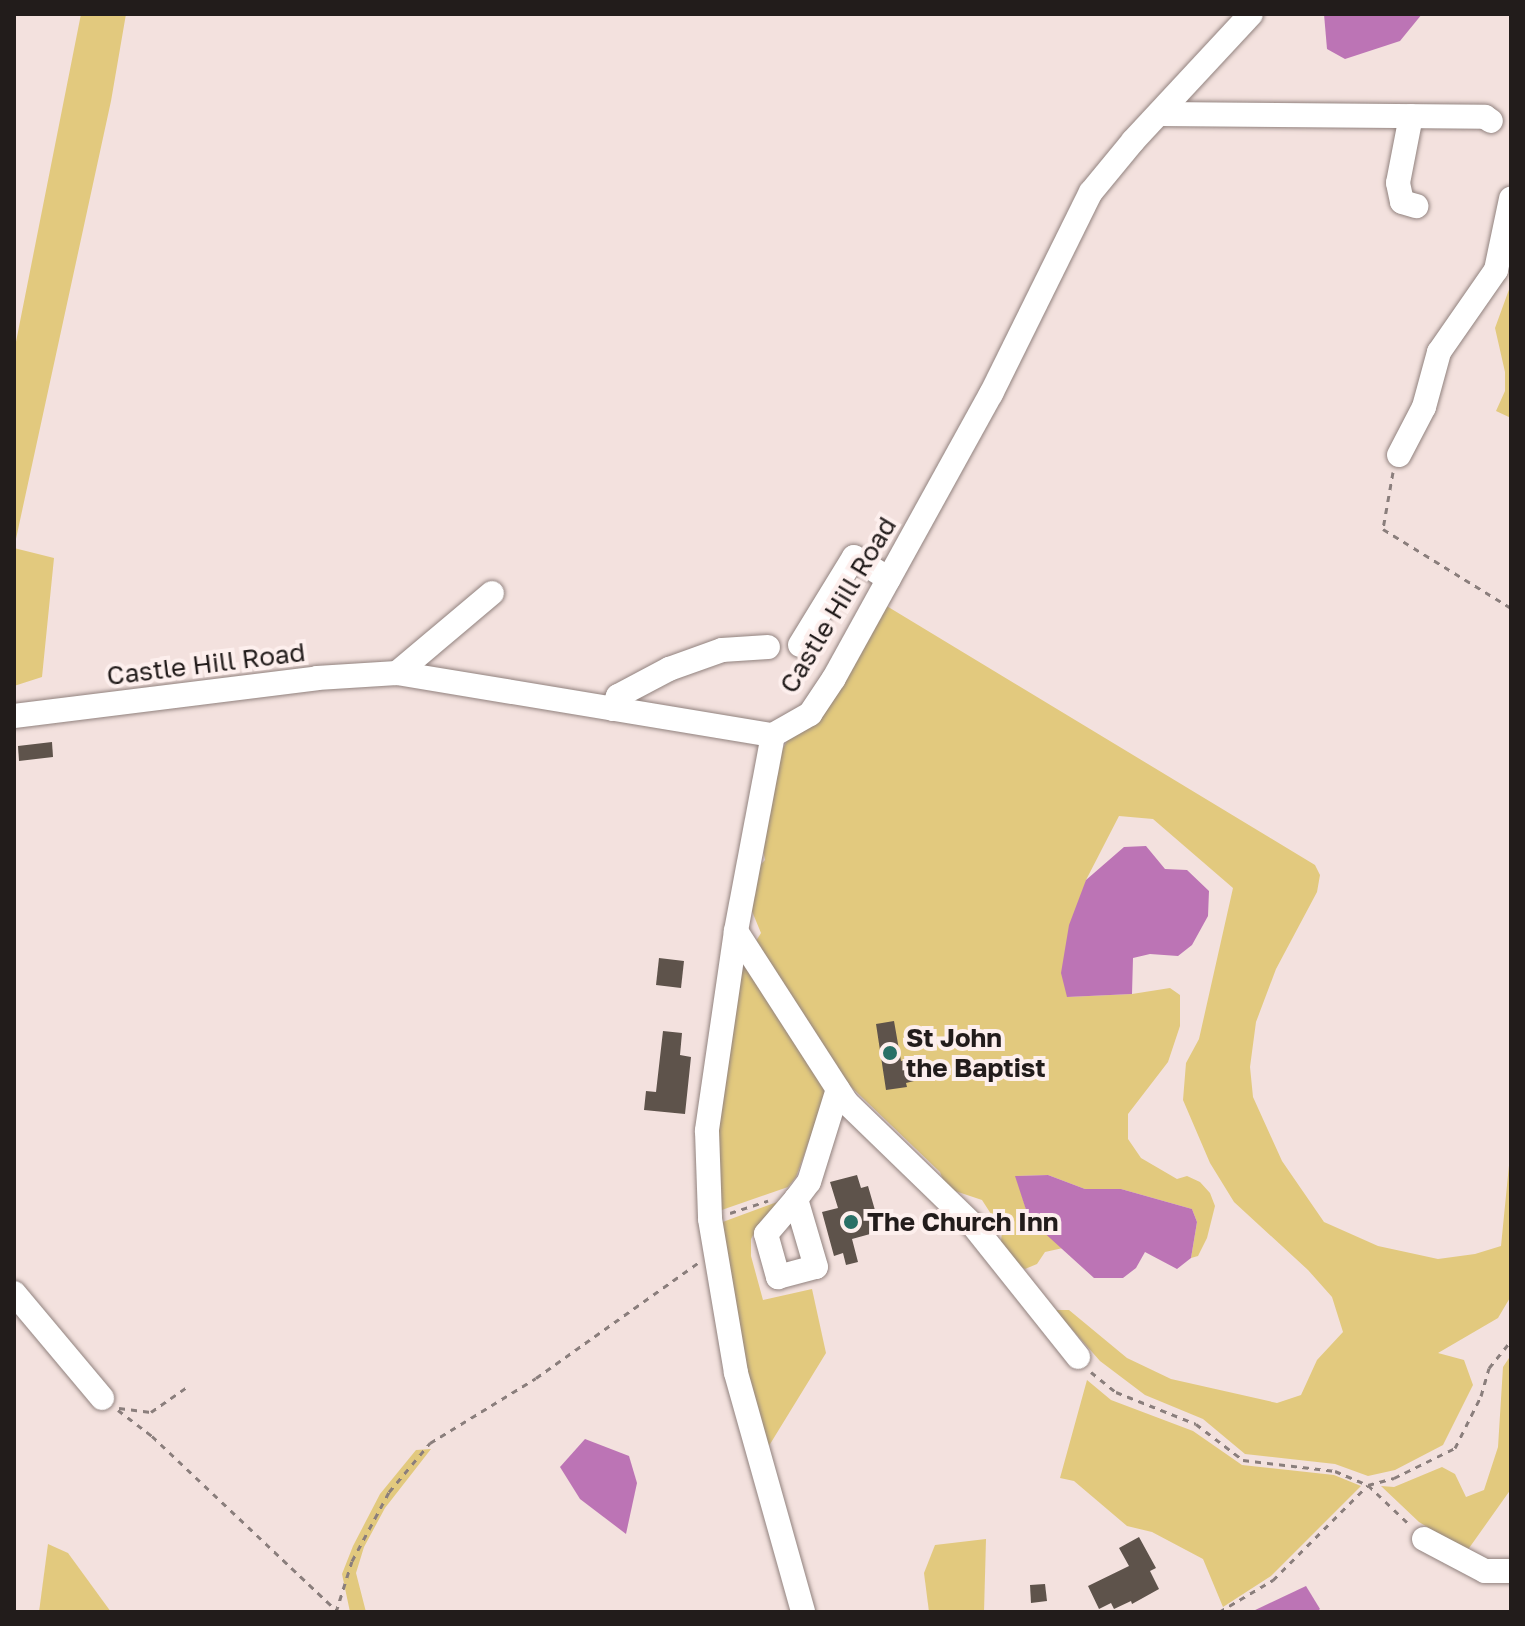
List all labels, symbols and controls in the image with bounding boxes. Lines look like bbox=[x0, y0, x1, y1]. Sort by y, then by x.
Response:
street label: Castle Hill Road bbox=[773, 511, 903, 699]
street label: Castle Hill Road bbox=[105, 636, 307, 692]
place label: St John the Baptist bbox=[906, 1022, 1046, 1084]
marker: St John the Baptist bbox=[881, 1044, 899, 1062]
place label: The Church Inn bbox=[867, 1206, 1058, 1238]
marker: The Church Inn bbox=[842, 1213, 860, 1231]

